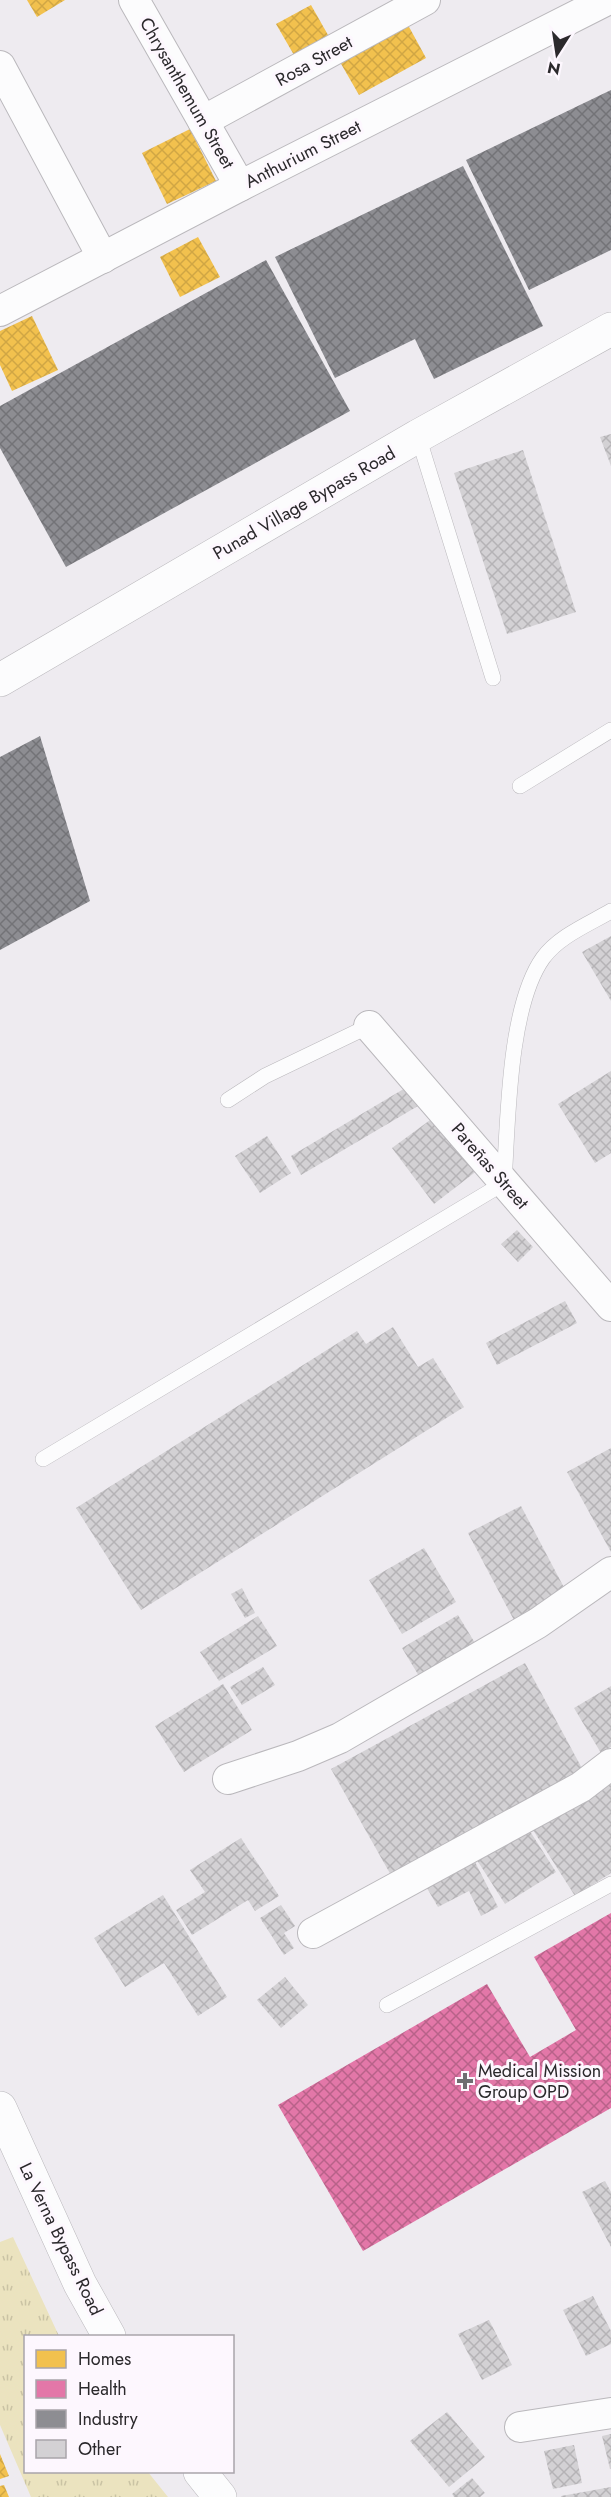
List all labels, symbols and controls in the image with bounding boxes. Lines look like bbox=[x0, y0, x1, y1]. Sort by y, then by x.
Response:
street label: Chrysanthemum Street bbox=[133, 13, 241, 174]
north arrow bbox=[527, 24, 587, 84]
street label: Rosa Street bbox=[271, 29, 358, 93]
text: N bbox=[545, 56, 563, 81]
street label: Anthurium Street bbox=[240, 113, 366, 194]
street label: Punad Village Bypass Road bbox=[208, 440, 400, 566]
street label: Pareñas Street bbox=[445, 1117, 535, 1215]
place label: Medical Mission Group OPD bbox=[478, 2058, 601, 2105]
marker: Medical Mission Group OPD bbox=[456, 2072, 474, 2090]
street label: La Verna Bypass Road bbox=[13, 2158, 109, 2320]
legend bbox=[24, 2335, 234, 2473]
text: Homes bbox=[78, 2346, 131, 2372]
text: Health bbox=[78, 2376, 127, 2402]
text: Industry bbox=[78, 2406, 138, 2432]
text: Other bbox=[78, 2436, 122, 2462]

